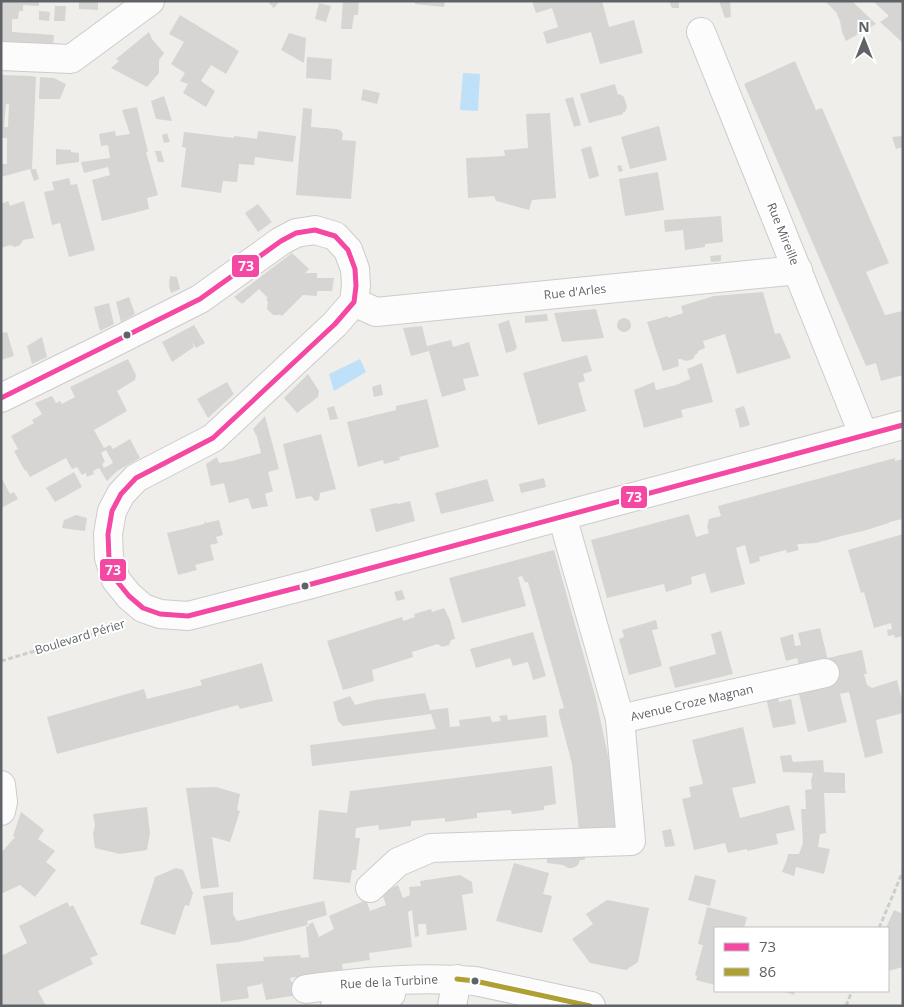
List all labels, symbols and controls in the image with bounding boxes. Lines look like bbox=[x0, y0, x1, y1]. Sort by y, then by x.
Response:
north arrow bbox=[839, 15, 889, 65]
text: N bbox=[858, 17, 870, 36]
street label: Rue Mireille bbox=[763, 200, 804, 268]
line badge: 73 bbox=[231, 254, 260, 278]
text: 73 bbox=[238, 256, 254, 275]
street label: Rue d'Arles bbox=[543, 280, 607, 303]
unlabelled marker bbox=[122, 330, 132, 340]
line badge: 73 bbox=[620, 485, 648, 509]
text: 73 bbox=[626, 487, 642, 506]
line badge: 73 bbox=[99, 558, 127, 582]
text: 73 bbox=[105, 560, 121, 579]
unlabelled marker bbox=[300, 581, 310, 591]
street label: Boulevard Périer bbox=[33, 615, 127, 658]
street label: Avenue Croze Magnan bbox=[629, 680, 755, 725]
legend bbox=[714, 927, 889, 992]
text: 73 bbox=[759, 936, 776, 956]
text: 86 bbox=[759, 961, 776, 981]
street label: Rue de la Turbine bbox=[340, 970, 439, 993]
unlabelled marker bbox=[470, 976, 480, 986]

